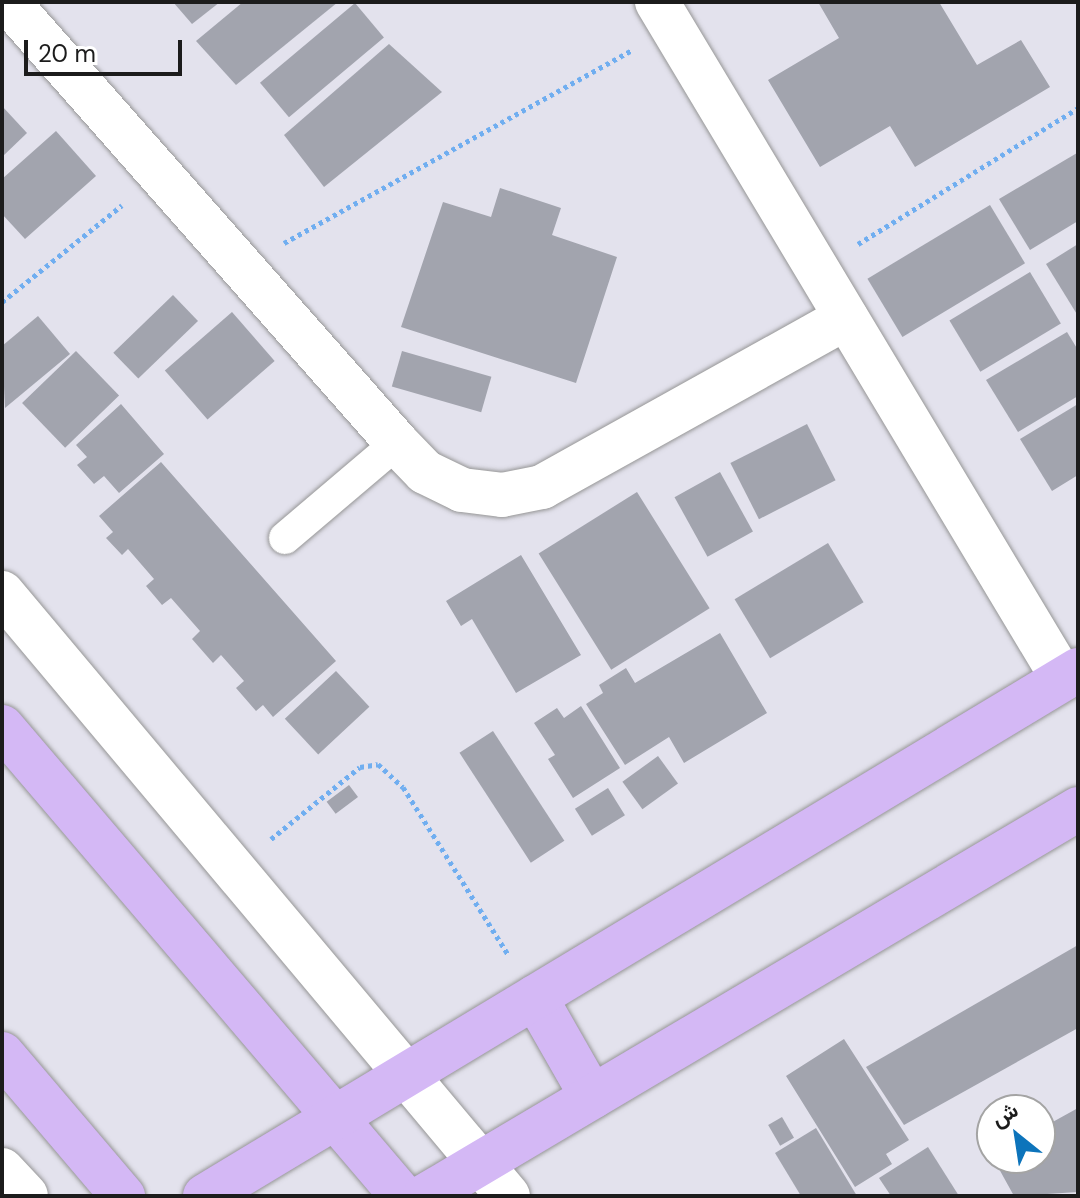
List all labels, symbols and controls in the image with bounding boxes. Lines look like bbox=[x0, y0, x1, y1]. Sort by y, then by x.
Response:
scale bar bbox=[28, 24, 186, 74]
text: 20 m bbox=[38, 38, 96, 69]
north arrow bbox=[976, 1094, 1056, 1174]
text: ش bbox=[986, 1095, 1023, 1134]

